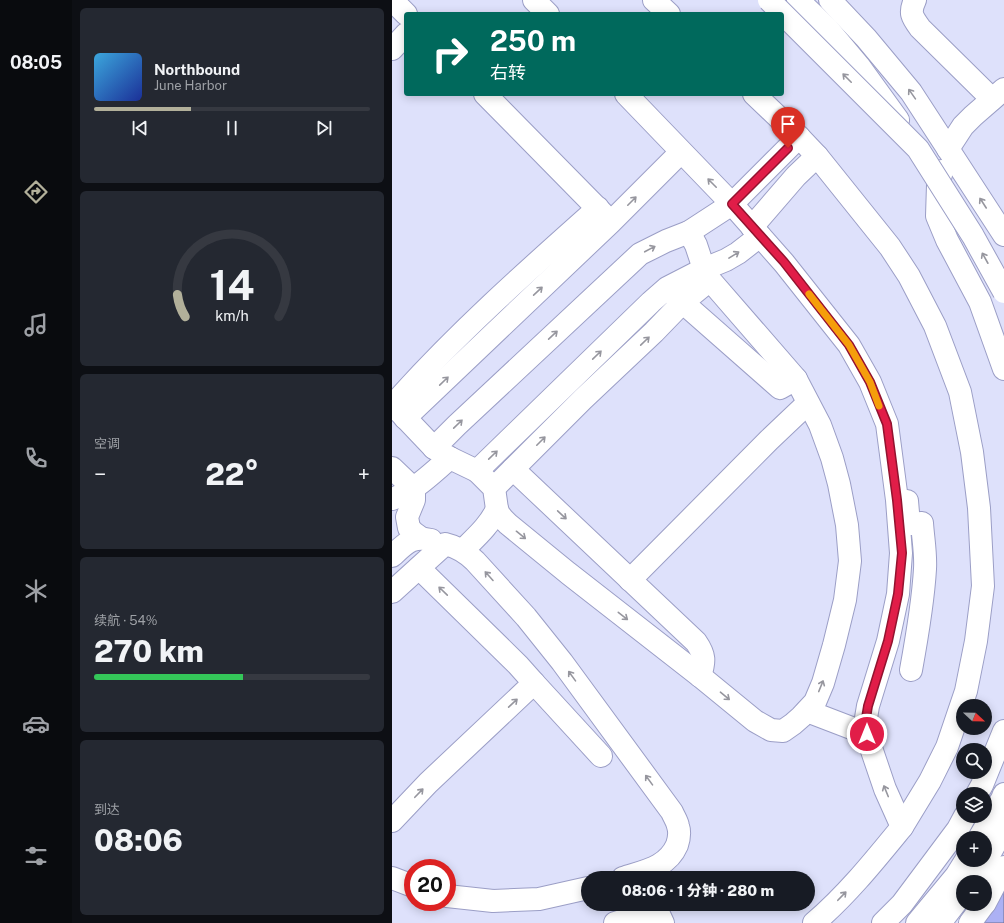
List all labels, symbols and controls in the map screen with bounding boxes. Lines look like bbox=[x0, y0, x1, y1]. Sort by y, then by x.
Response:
text: 250 m bbox=[490, 24, 576, 57]
icon: right bbox=[424, 28, 476, 80]
text: 08:05 bbox=[10, 52, 62, 73]
text: Northbound bbox=[154, 61, 240, 78]
text: 右转 bbox=[490, 62, 526, 83]
one-way arrow bbox=[842, 73, 852, 83]
text: June Harbor bbox=[154, 78, 227, 93]
one-way arrow bbox=[908, 88, 916, 99]
pin bbox=[771, 107, 805, 148]
icon: arrive bbox=[777, 113, 799, 135]
icon: previous bbox=[129, 117, 151, 139]
icon: pause bbox=[221, 117, 243, 139]
icon: next bbox=[313, 117, 335, 139]
icon: directions bbox=[22, 178, 50, 206]
one-way arrow bbox=[707, 178, 717, 188]
one-way arrow bbox=[627, 196, 636, 206]
one-way arrow bbox=[979, 198, 987, 209]
one-way arrow bbox=[644, 245, 656, 252]
one-way arrow bbox=[728, 251, 739, 259]
one-way arrow bbox=[981, 252, 988, 264]
text: 14 bbox=[209, 259, 255, 308]
one-way arrow bbox=[532, 287, 542, 296]
text: km/h bbox=[215, 306, 249, 323]
icon: music bbox=[22, 311, 50, 339]
one-way arrow bbox=[548, 330, 558, 340]
one-way arrow bbox=[640, 336, 650, 345]
one-way arrow bbox=[592, 350, 602, 360]
one-way arrow bbox=[439, 376, 449, 386]
one-way arrow bbox=[453, 419, 463, 429]
text: 空调 bbox=[94, 436, 120, 451]
one-way arrow bbox=[536, 436, 546, 446]
icon: phone bbox=[22, 444, 50, 472]
one-way arrow bbox=[488, 451, 498, 460]
text: 22° bbox=[205, 456, 259, 492]
text: − bbox=[94, 461, 106, 487]
text: + bbox=[358, 461, 370, 487]
one-way arrow bbox=[557, 510, 567, 520]
one-way arrow bbox=[516, 531, 527, 539]
one-way arrow bbox=[484, 571, 493, 581]
icon: climate bbox=[22, 577, 50, 605]
one-way arrow bbox=[438, 586, 448, 596]
one-way arrow bbox=[618, 611, 629, 620]
text: 续航 · 54% bbox=[94, 613, 157, 628]
text: 270 km bbox=[94, 633, 204, 669]
one-way arrow bbox=[568, 670, 576, 681]
one-way arrow bbox=[818, 680, 826, 692]
one-way arrow bbox=[720, 692, 731, 701]
one-way arrow bbox=[508, 698, 518, 708]
north arrow bbox=[956, 699, 992, 735]
map controls bbox=[956, 699, 992, 911]
icon: car bbox=[22, 710, 50, 738]
position arrow bbox=[846, 713, 888, 755]
button: search bbox=[956, 743, 992, 779]
one-way arrow bbox=[645, 775, 653, 786]
one-way arrow bbox=[882, 786, 890, 798]
button: layers bbox=[956, 787, 992, 823]
one-way arrow bbox=[414, 788, 424, 798]
text: 到达 bbox=[94, 802, 120, 817]
text: 08:06 bbox=[94, 822, 183, 858]
button: + bbox=[956, 831, 992, 867]
icon: filters bbox=[22, 842, 50, 870]
speed limit sign: 20 bbox=[404, 859, 456, 911]
button: − bbox=[956, 875, 992, 911]
text: 08:06 · 1 分钟 · 280 m bbox=[622, 882, 774, 899]
one-way arrow bbox=[838, 891, 847, 901]

